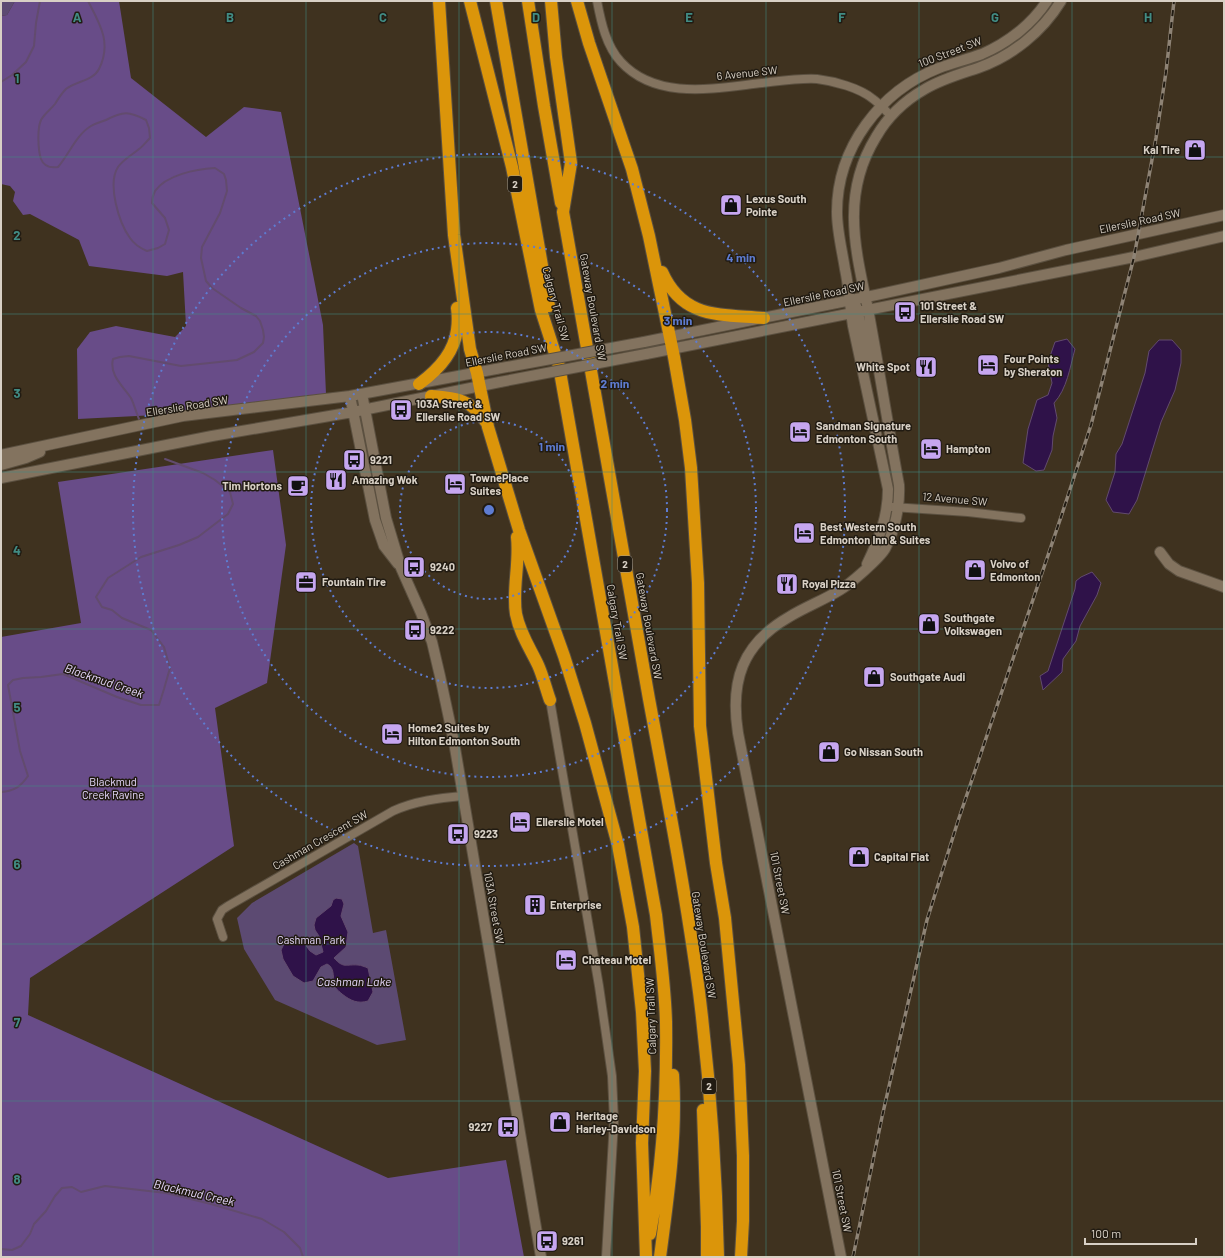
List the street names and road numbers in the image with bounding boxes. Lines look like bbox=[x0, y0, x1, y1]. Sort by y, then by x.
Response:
street label: 100 Street SW bbox=[916, 33, 984, 70]
street label: 6 Avenue SW bbox=[716, 63, 778, 82]
road number: 2 bbox=[508, 176, 522, 192]
street label: Ellerslie Road SW bbox=[1098, 205, 1182, 235]
street label: Gateway Boulevard SW bbox=[578, 252, 609, 362]
street label: Calgary Trail SW bbox=[540, 265, 573, 343]
street label: Ellerslie Road SW bbox=[782, 278, 866, 308]
street label: Ellerslie Road SW bbox=[464, 340, 548, 369]
street label: Ellerslie Road SW bbox=[145, 393, 229, 418]
street label: 12 Avenue SW bbox=[922, 489, 988, 508]
road number: 2 bbox=[618, 556, 632, 572]
street label: Gateway Boulevard SW bbox=[634, 571, 665, 681]
street label: Calgary Trail SW bbox=[604, 583, 631, 661]
street label: Cashman Crescent SW bbox=[270, 807, 370, 872]
street label: 101 Street SW bbox=[768, 850, 793, 916]
street label: 103A Street SW bbox=[482, 871, 507, 945]
street label: Gateway Boulevard SW bbox=[690, 890, 719, 1000]
street label: Calgary Trail SW bbox=[643, 977, 658, 1055]
road number: 2 bbox=[702, 1078, 716, 1094]
street label: 101 Street SW bbox=[830, 1168, 855, 1234]

